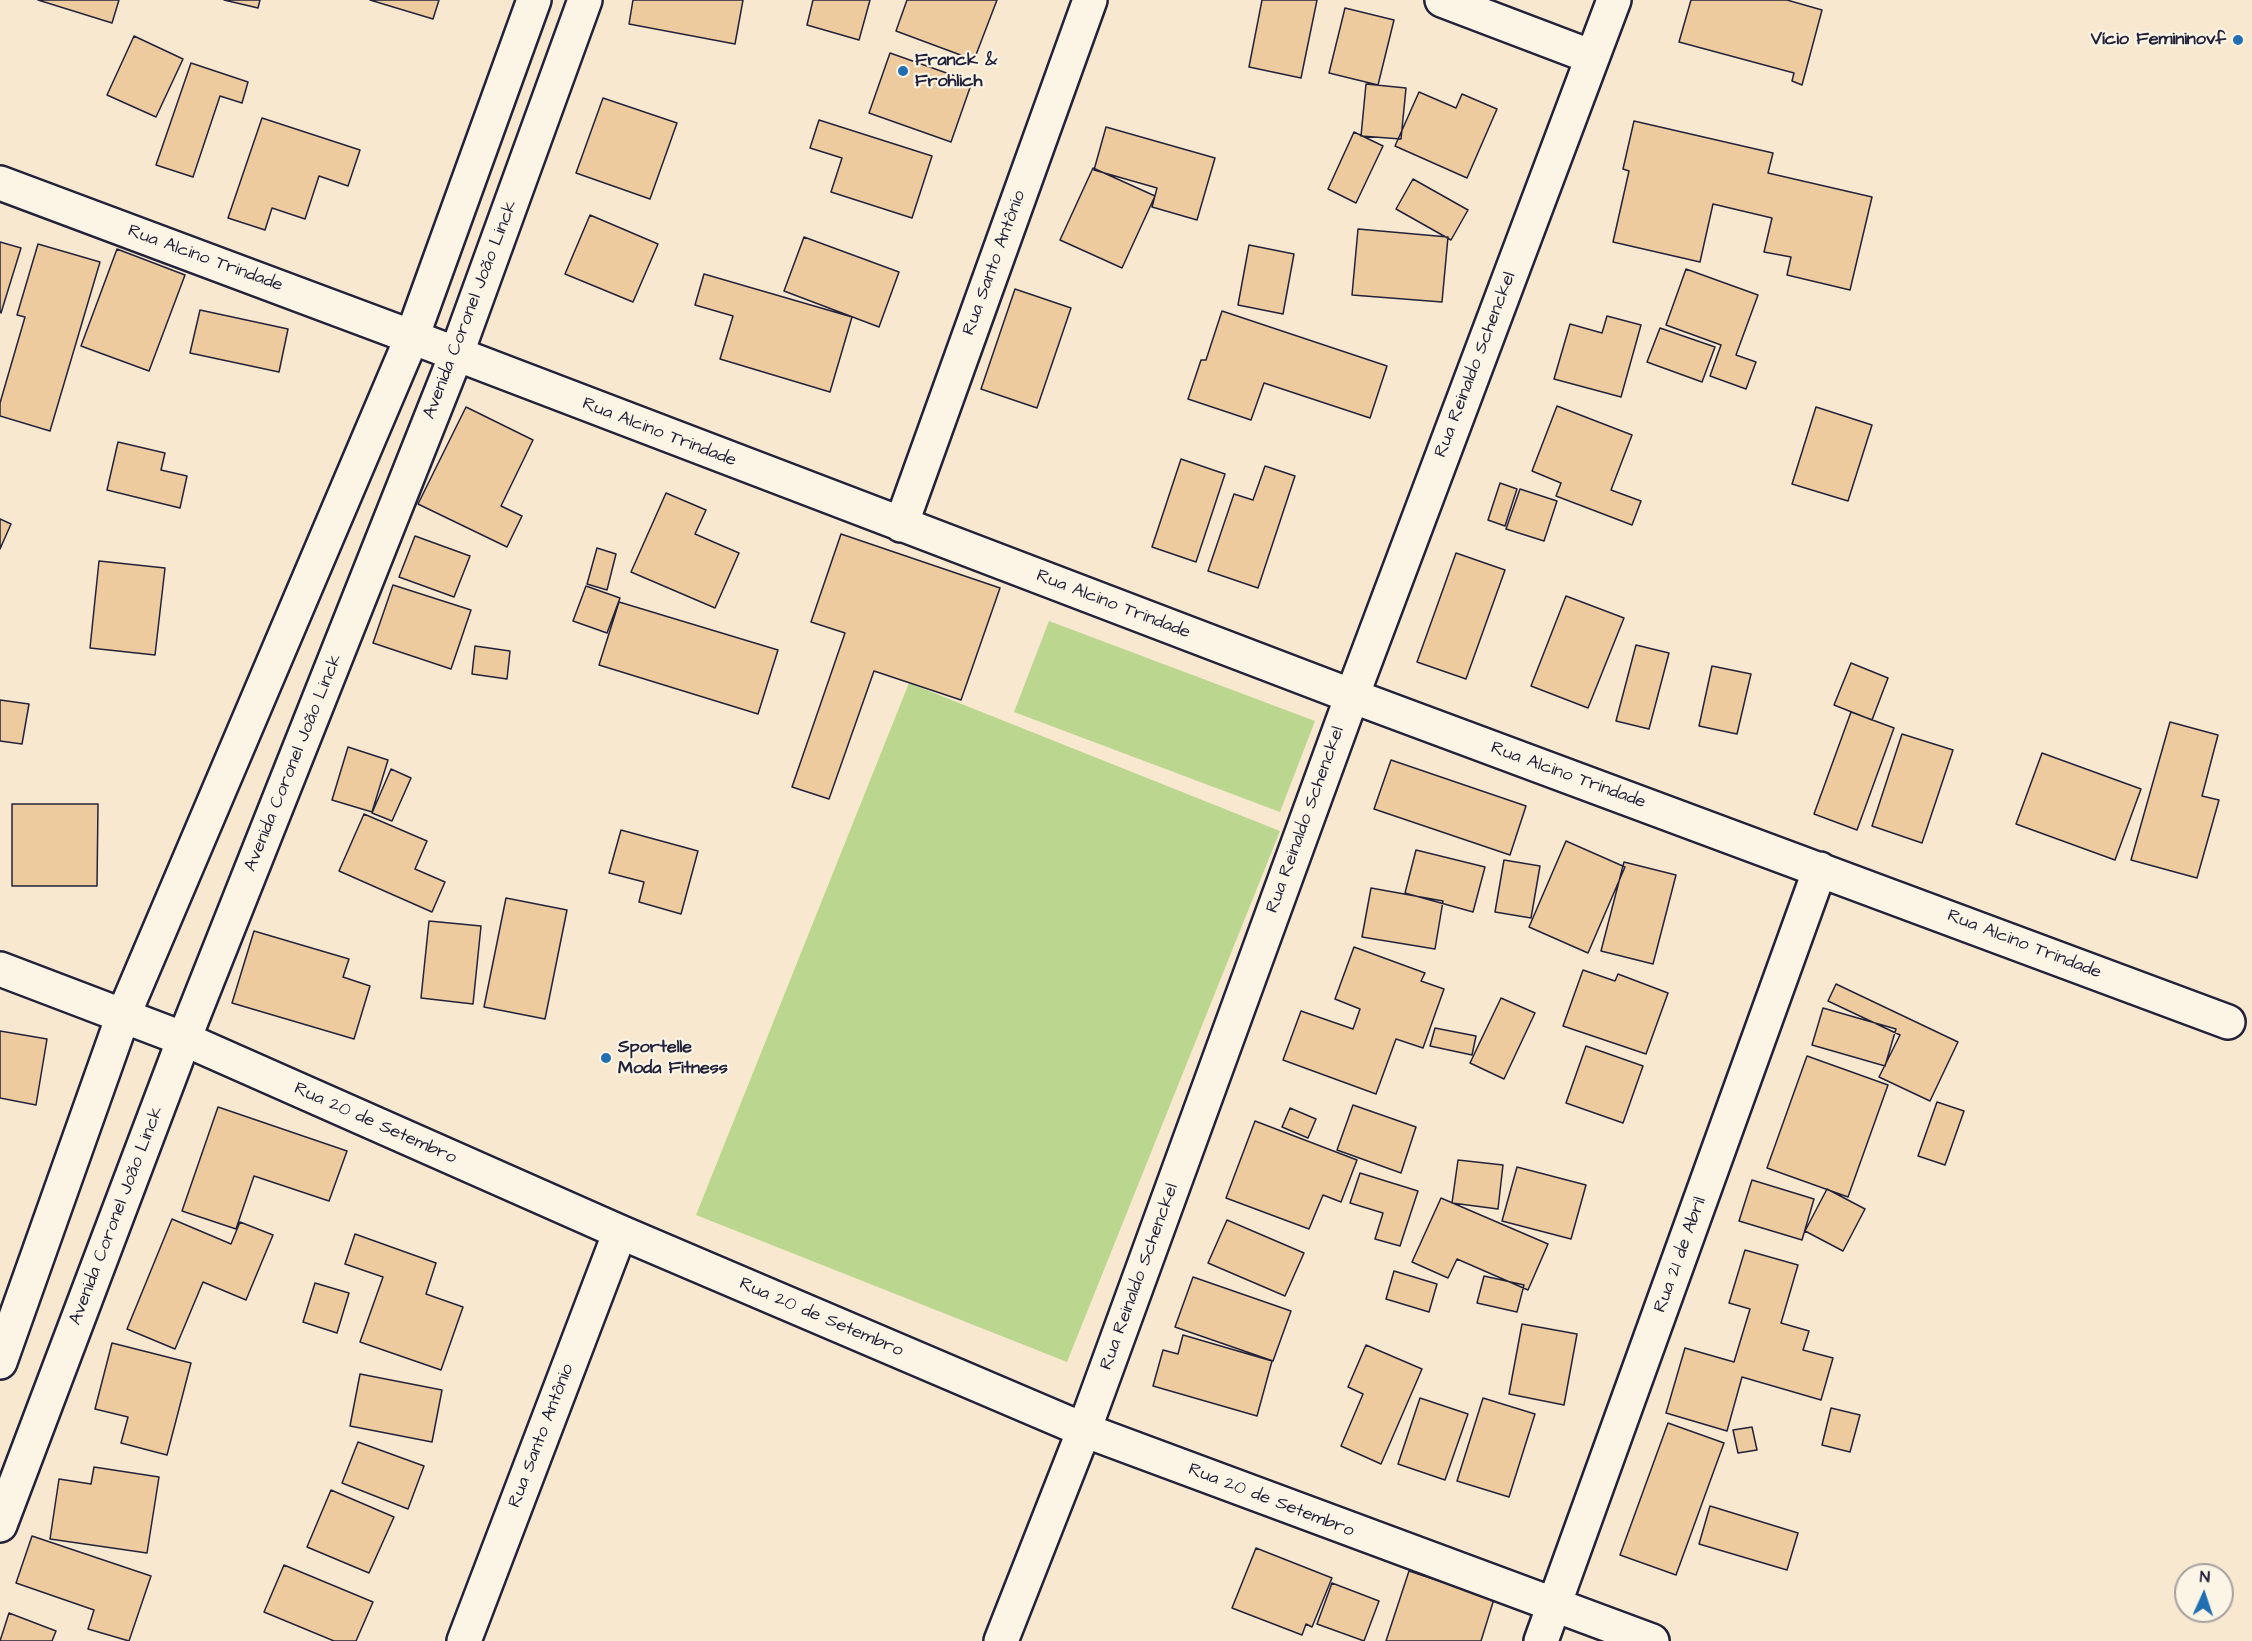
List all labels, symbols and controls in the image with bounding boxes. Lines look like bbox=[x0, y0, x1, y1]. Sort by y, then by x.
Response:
place label: Vício Femininovf bbox=[2091, 29, 2226, 51]
marker: Vício Femininovf bbox=[2231, 33, 2245, 47]
place label: Franck & Frohlich bbox=[915, 50, 997, 92]
marker: Franck & Frohlich bbox=[896, 64, 910, 78]
street label: Rua Santo Antônio bbox=[959, 188, 1031, 338]
street label: Avenida Coronel João Linck bbox=[419, 198, 523, 422]
street label: Rua Alcino Trindade bbox=[125, 221, 285, 297]
street label: Rua Reinaldo Schenckel bbox=[1431, 269, 1521, 461]
street label: Rua Alcino Trindade bbox=[579, 394, 739, 472]
street label: Rua Alcino Trindade bbox=[1033, 566, 1193, 644]
street label: Avenida Coronel João Linck bbox=[240, 651, 348, 875]
street label: Rua Reinaldo Schenckel bbox=[1262, 724, 1350, 916]
street label: Rua Alcino Trindade bbox=[1488, 738, 1648, 814]
street label: Rua Alcino Trindade bbox=[1944, 906, 2104, 984]
place label: Sportelle Moda Fitness bbox=[618, 1037, 728, 1080]
marker: Sportelle Moda Fitness bbox=[599, 1051, 613, 1065]
street label: Rua 20 de Setembro bbox=[290, 1078, 460, 1170]
street label: Avenida Coronel João Linck bbox=[65, 1104, 169, 1328]
street label: Rua Reinaldo Schenckel bbox=[1096, 1181, 1184, 1373]
street label: Rua 21 de Abril bbox=[1650, 1194, 1712, 1316]
street label: Rua 20 de Setembro bbox=[736, 1274, 906, 1362]
street label: Rua Santo Antônio bbox=[505, 1361, 579, 1511]
street label: Rua 20 de Setembro bbox=[1185, 1459, 1357, 1543]
north arrow bbox=[2174, 1563, 2234, 1623]
text: N bbox=[2199, 1566, 2210, 1588]

